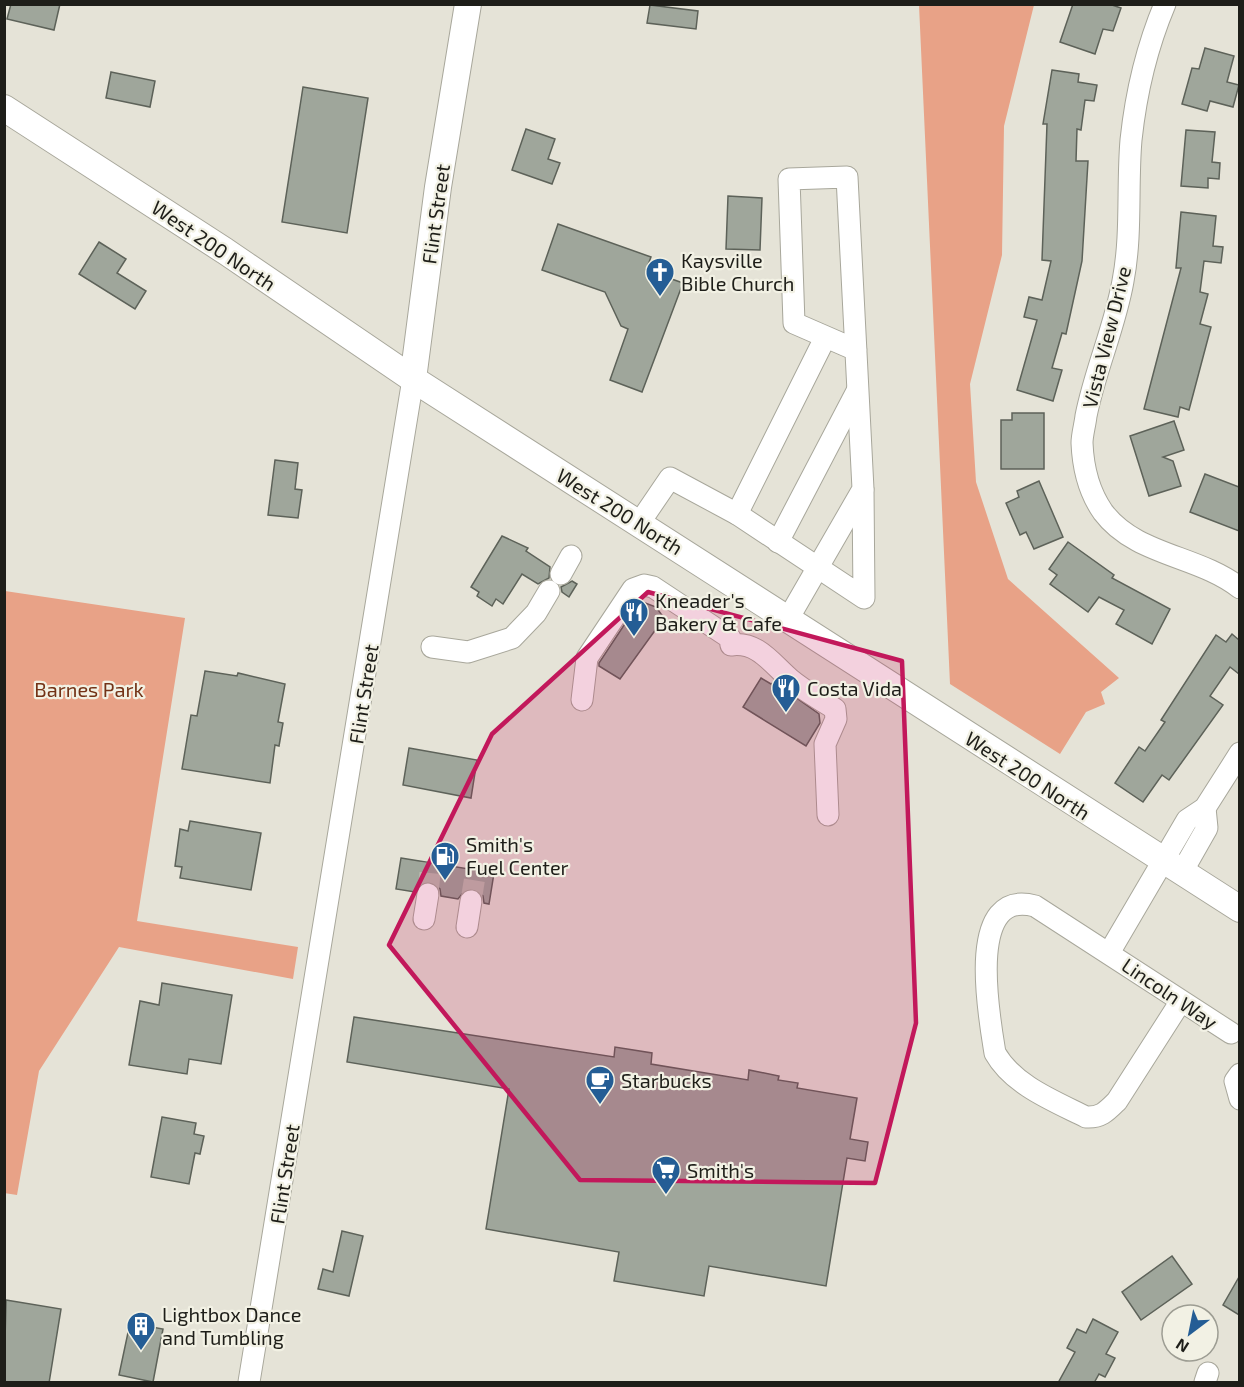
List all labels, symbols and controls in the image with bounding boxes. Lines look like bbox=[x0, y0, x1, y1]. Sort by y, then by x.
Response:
street label: Flint Street bbox=[416, 162, 454, 266]
street label: West 200 North bbox=[148, 195, 280, 295]
place label: Kaysville Bible Church bbox=[681, 248, 794, 295]
church icon: Kaysville Bible Church bbox=[644, 256, 676, 298]
street label: Vista View Drive bbox=[1077, 263, 1135, 411]
street label: West 200 North bbox=[553, 463, 687, 559]
place label: Kneader's Bakery & Cafe bbox=[655, 588, 782, 635]
restaurant icon: Kneader's Bakery & Cafe bbox=[618, 596, 650, 638]
street label: Flint Street bbox=[343, 642, 383, 746]
restaurant icon: Costa Vida bbox=[770, 672, 802, 714]
place label: Costa Vida bbox=[807, 676, 902, 700]
park label: Barnes Park bbox=[34, 677, 144, 701]
street label: West 200 North bbox=[961, 726, 1095, 824]
place label: Smith's Fuel Center bbox=[466, 832, 569, 879]
fuel station icon: Smith's Fuel Center bbox=[429, 840, 461, 882]
street label: Lincoln Way bbox=[1118, 952, 1223, 1034]
cafe icon: Starbucks bbox=[584, 1064, 616, 1106]
place label: Starbucks bbox=[621, 1068, 712, 1092]
street label: Flint Street bbox=[264, 1122, 304, 1226]
supermarket icon: Smith's bbox=[650, 1154, 682, 1196]
place label: Smith's bbox=[687, 1158, 754, 1182]
place label: Lightbox Dance and Tumbling bbox=[162, 1302, 301, 1349]
north arrow bbox=[1160, 1303, 1220, 1363]
building icon: Lightbox Dance and Tumbling bbox=[125, 1310, 157, 1352]
text: N bbox=[1172, 1335, 1192, 1357]

